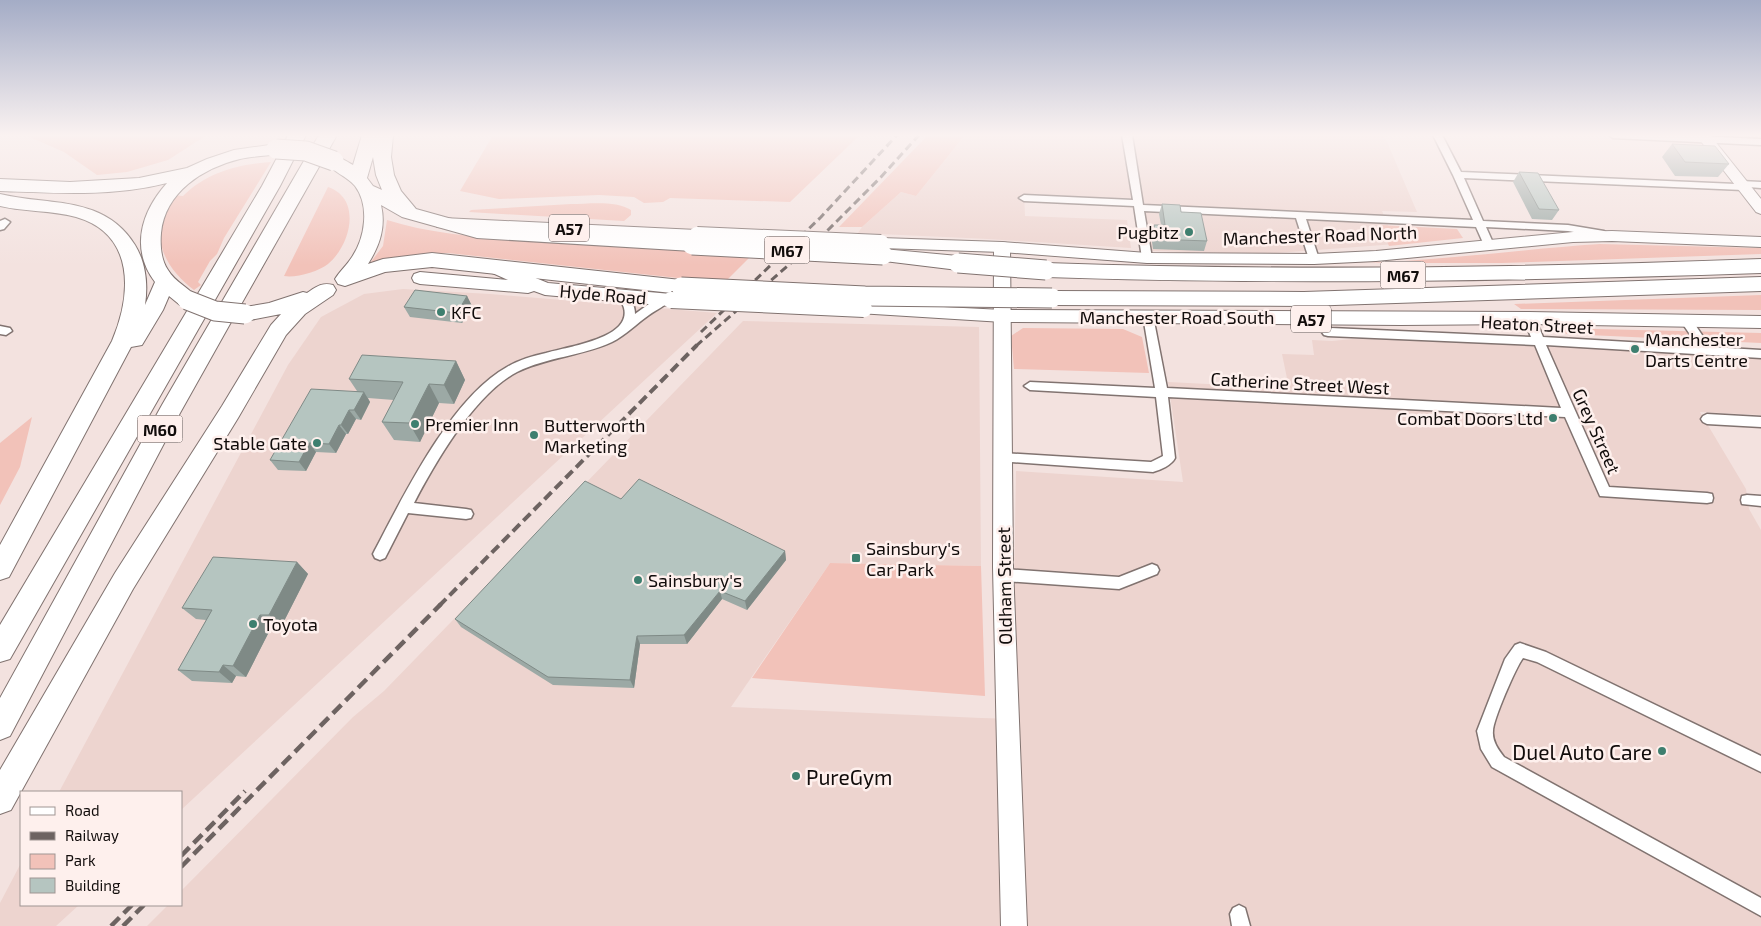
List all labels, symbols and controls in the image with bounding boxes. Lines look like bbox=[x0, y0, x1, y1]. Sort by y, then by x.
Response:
road number: A57 bbox=[549, 214, 589, 242]
place label: Pugbitz bbox=[1117, 221, 1179, 243]
street label: Manchester Road North bbox=[1222, 221, 1418, 249]
marker: Pugbitz bbox=[1183, 226, 1195, 238]
road number: M67 bbox=[764, 236, 810, 264]
road number: M67 bbox=[1380, 262, 1426, 288]
street label: Hyde Road bbox=[559, 279, 647, 309]
place label: KFC bbox=[451, 301, 481, 323]
marker: KFC bbox=[435, 306, 447, 318]
street label: Manchester Road South bbox=[1080, 306, 1274, 328]
road number: A57 bbox=[1291, 306, 1331, 332]
street label: Heaton Street bbox=[1480, 310, 1594, 338]
place label: Manchester Darts Centre bbox=[1645, 328, 1748, 371]
marker: Manchester Darts Centre bbox=[1629, 343, 1641, 355]
street label: Catherine Street West bbox=[1210, 367, 1390, 399]
street label: Grey Street bbox=[1568, 385, 1626, 477]
place label: Combat Doors Ltd bbox=[1397, 407, 1543, 429]
marker: Combat Doors Ltd bbox=[1547, 412, 1559, 424]
place label: Premier Inn bbox=[425, 413, 519, 435]
place label: Butterworth Marketing bbox=[544, 414, 646, 457]
road number: M60 bbox=[138, 416, 182, 442]
marker: Premier Inn bbox=[409, 418, 421, 430]
marker: Butterworth Marketing bbox=[528, 429, 540, 441]
place label: Stable Gate bbox=[213, 432, 307, 454]
marker: Stable Gate bbox=[311, 437, 323, 449]
street label: Oldham Street bbox=[992, 527, 1016, 645]
place label: Sainsbury's Car Park bbox=[866, 537, 960, 580]
marker: Sainsbury's Car Park bbox=[850, 552, 862, 564]
place label: Sainsbury's bbox=[648, 569, 742, 591]
marker: Sainsbury's bbox=[632, 574, 644, 586]
place label: Toyota bbox=[263, 613, 318, 635]
marker: Toyota bbox=[247, 618, 259, 630]
place label: Duel Auto Care bbox=[1512, 739, 1652, 764]
marker: Duel Auto Care bbox=[1656, 745, 1668, 757]
place label: PureGym bbox=[806, 764, 892, 789]
marker: PureGym bbox=[790, 770, 802, 782]
legend bbox=[20, 791, 182, 906]
text: Road bbox=[65, 801, 100, 819]
text: Railway bbox=[65, 826, 119, 844]
text: Park bbox=[65, 851, 96, 869]
text: Building bbox=[65, 876, 121, 894]

